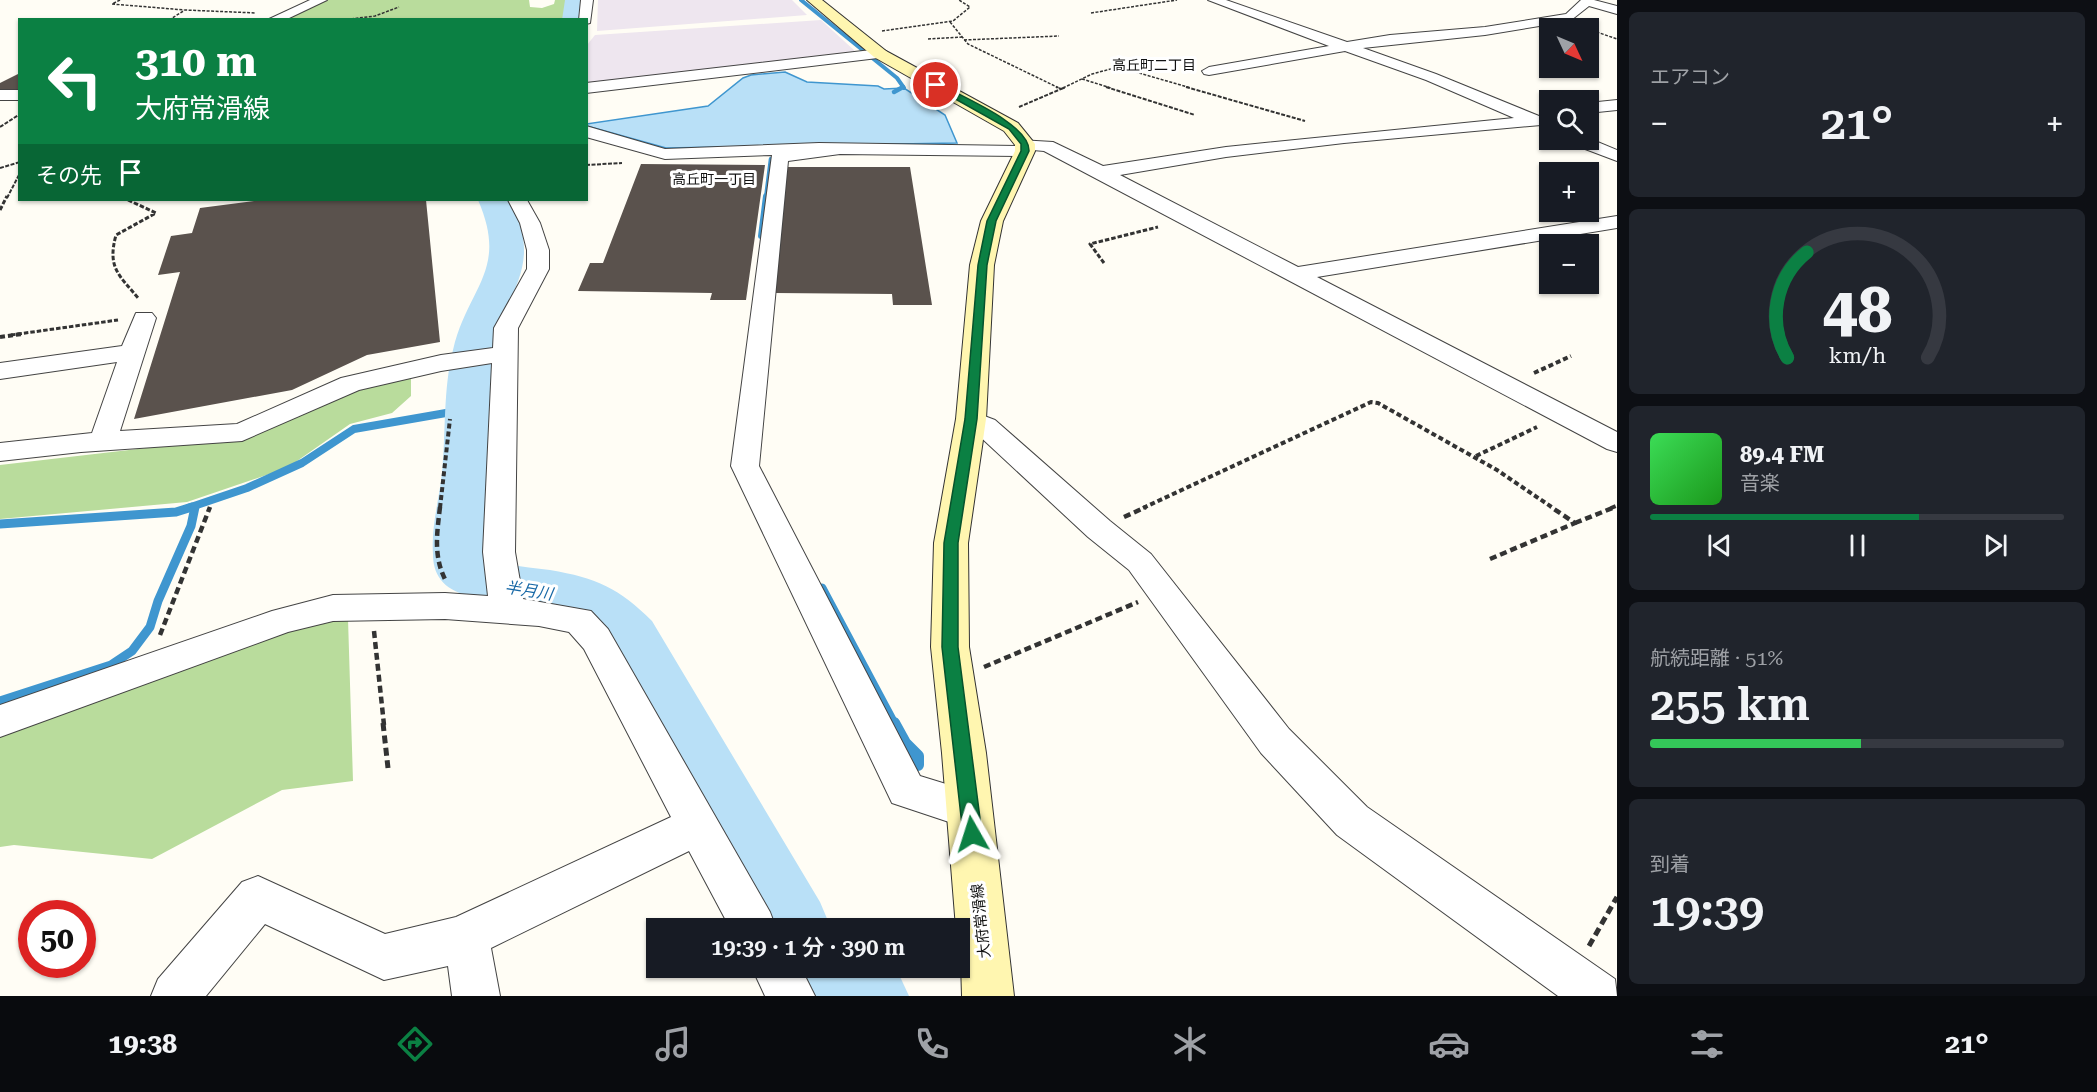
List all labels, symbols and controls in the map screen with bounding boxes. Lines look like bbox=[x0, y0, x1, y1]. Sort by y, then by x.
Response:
north arrow bbox=[1539, 18, 1599, 78]
map controls bbox=[1539, 18, 1599, 294]
text: 310 m bbox=[135, 37, 257, 86]
icon: left bbox=[36, 42, 114, 120]
district label: 高丘町二丁目 bbox=[1112, 57, 1196, 73]
pin bbox=[910, 59, 961, 110]
text: エアコン bbox=[1650, 65, 1730, 89]
icon: arrive bbox=[919, 68, 952, 101]
button: search bbox=[1539, 90, 1599, 150]
text: 大府常滑線 bbox=[135, 93, 270, 125]
text: 21° bbox=[1821, 97, 1893, 150]
text: − bbox=[1650, 104, 1668, 143]
text: + bbox=[2046, 104, 2064, 143]
icon: arrive bbox=[114, 156, 147, 189]
button: + bbox=[1539, 162, 1599, 222]
text: その先 bbox=[36, 163, 102, 188]
district label: 高丘町一丁目 bbox=[672, 171, 756, 187]
button: − bbox=[1539, 234, 1599, 294]
text: 48 bbox=[1822, 274, 1892, 347]
text: km/h bbox=[1828, 344, 1886, 369]
text: 89.4 FM bbox=[1740, 442, 1824, 467]
text: 音楽 bbox=[1740, 471, 1780, 495]
icon: previous bbox=[1703, 529, 1736, 562]
icon: pause bbox=[1841, 529, 1874, 562]
icon: next bbox=[1979, 529, 2012, 562]
water label: 半月川 bbox=[504, 577, 556, 604]
text: 航続距離 · 51% bbox=[1650, 646, 1783, 670]
text: 255 km bbox=[1650, 678, 1810, 731]
position arrow bbox=[940, 802, 1004, 866]
text: 到着 bbox=[1650, 852, 1690, 876]
street label: 大府常滑線 bbox=[968, 883, 994, 959]
text: 19:39 bbox=[1650, 884, 1764, 937]
speed limit sign: 50 bbox=[18, 900, 96, 978]
text: 19:39 · 1 分 · 390 m bbox=[711, 935, 905, 960]
icon: directions bbox=[394, 1023, 436, 1065]
icon: music bbox=[652, 1023, 694, 1065]
icon: phone bbox=[911, 1023, 953, 1065]
icon: climate bbox=[1169, 1023, 1211, 1065]
icon: car bbox=[1428, 1023, 1470, 1065]
icon: filters bbox=[1686, 1023, 1728, 1065]
text: 19:38 bbox=[108, 1028, 177, 1060]
text: 21° bbox=[1945, 1028, 1989, 1060]

